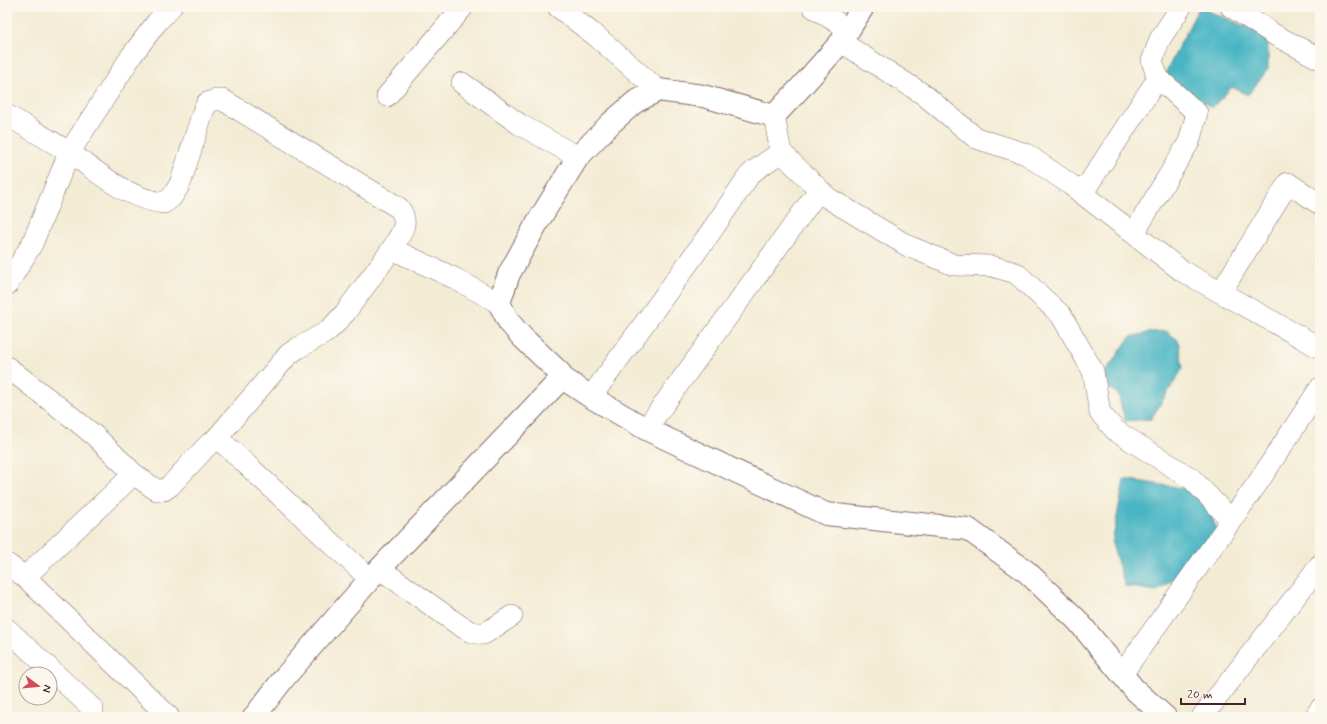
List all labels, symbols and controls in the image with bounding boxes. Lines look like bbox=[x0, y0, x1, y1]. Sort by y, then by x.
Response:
north arrow bbox=[18, 666, 58, 706]
scale bar bbox=[1181, 680, 1245, 706]
text: N bbox=[39, 683, 54, 694]
text: 20 m bbox=[1187, 687, 1213, 703]

